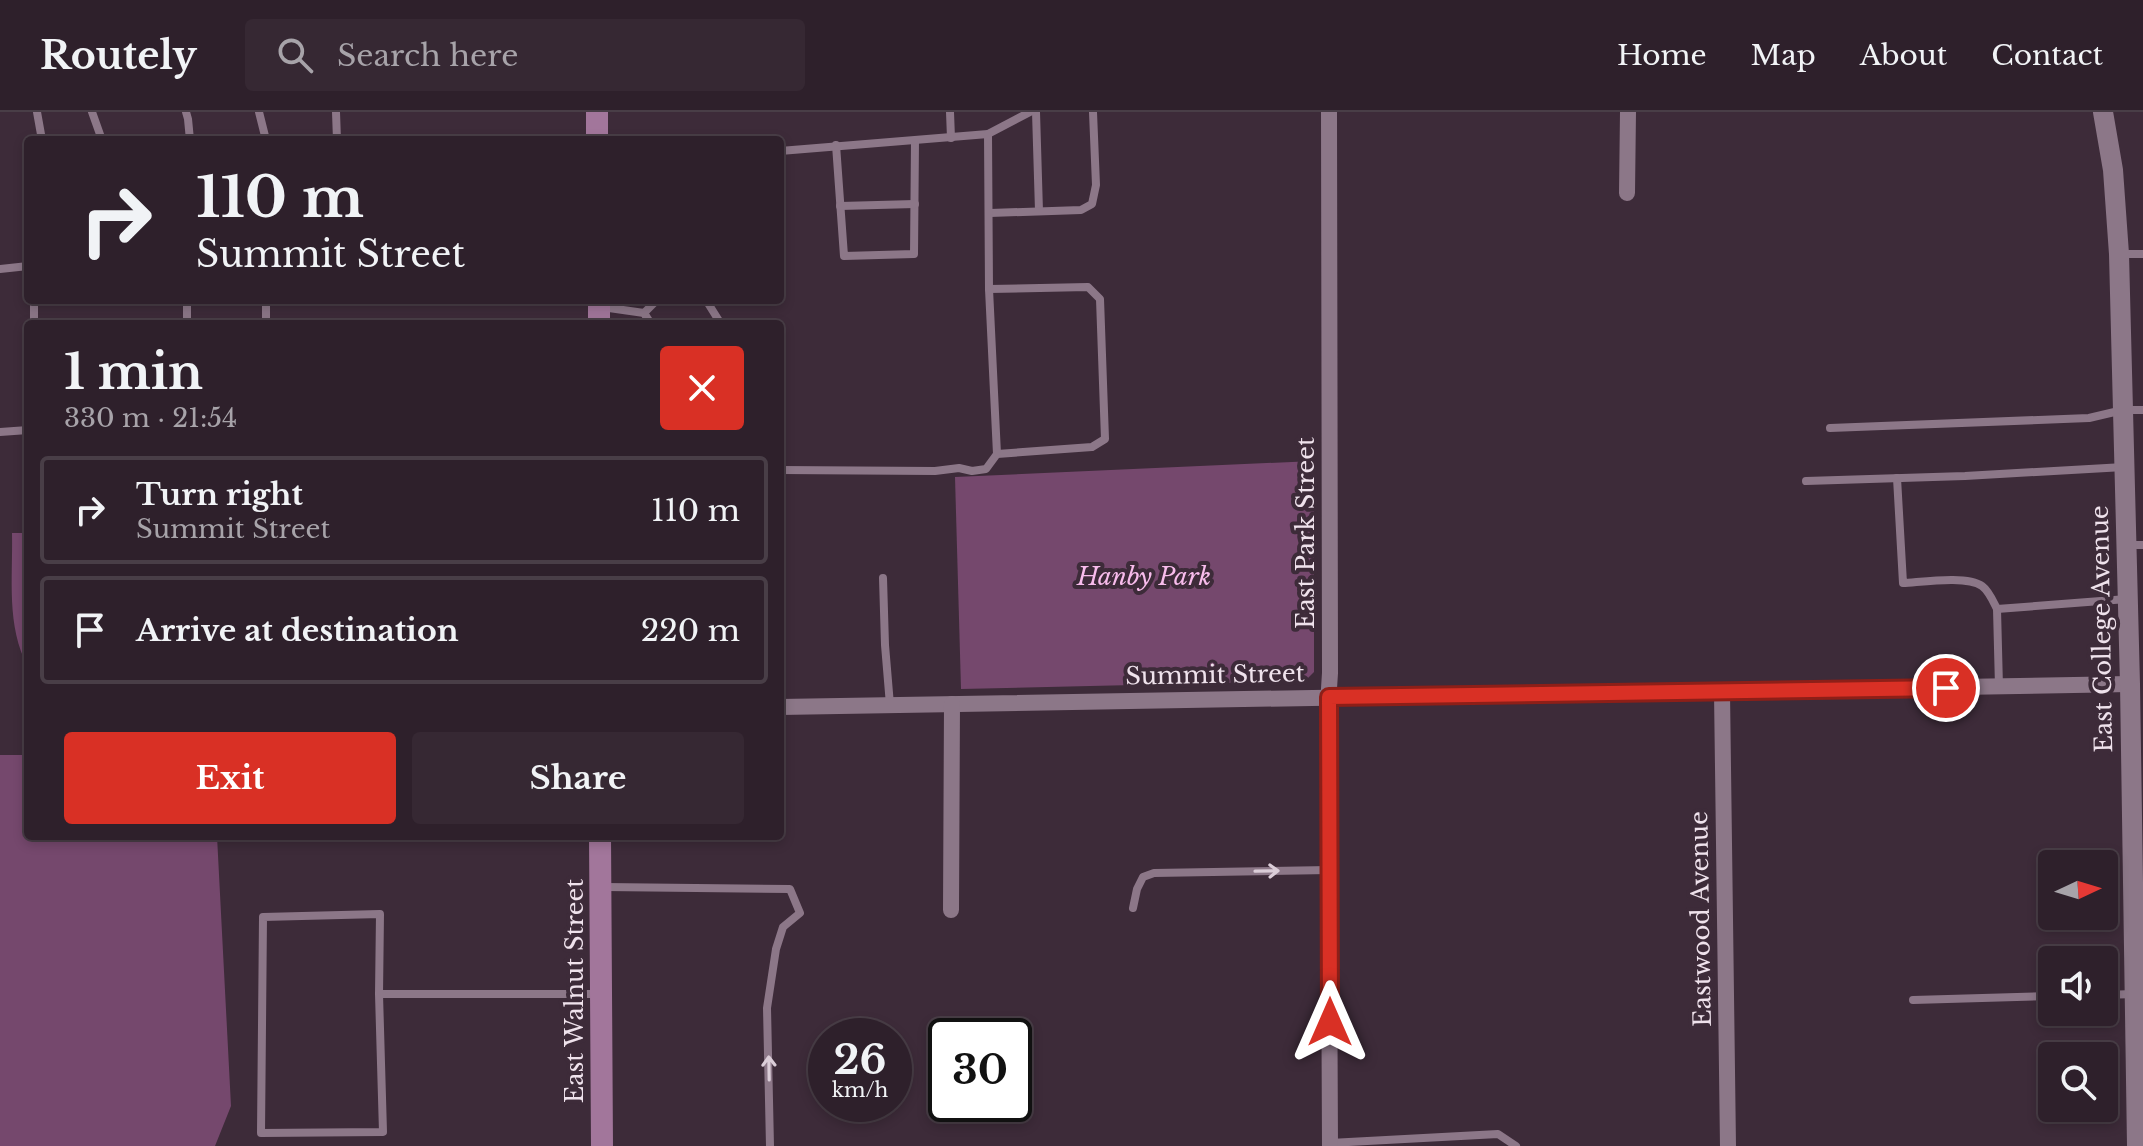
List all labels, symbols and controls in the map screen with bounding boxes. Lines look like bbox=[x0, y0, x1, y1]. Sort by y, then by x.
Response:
search box bbox=[245, 19, 805, 91]
text: Routely bbox=[40, 32, 197, 79]
icon: search bbox=[273, 33, 317, 77]
text: Search here bbox=[337, 37, 518, 74]
text: Home bbox=[1617, 38, 1707, 73]
text: Map bbox=[1751, 38, 1816, 73]
text: About bbox=[1860, 38, 1947, 73]
text: Contact bbox=[1991, 38, 2103, 73]
text: 110 m bbox=[196, 163, 364, 232]
icon: right bbox=[64, 168, 168, 272]
text: Summit Street bbox=[196, 232, 465, 277]
text: 1 min bbox=[64, 342, 203, 402]
button: close bbox=[660, 346, 744, 430]
text: 330 m · 21:54 bbox=[64, 402, 237, 434]
street label: East Park Street bbox=[1291, 437, 1320, 629]
text: Turn right bbox=[136, 476, 303, 513]
icon: right bbox=[68, 488, 112, 532]
text: 110 m bbox=[651, 492, 740, 529]
street label: East College Avenue bbox=[2085, 505, 2118, 753]
text: Summit Street bbox=[136, 513, 330, 545]
park label: Hanby Park bbox=[1076, 562, 1211, 591]
icon: arrive bbox=[68, 608, 112, 652]
text: Arrive at destination bbox=[136, 612, 459, 649]
text: 220 m bbox=[641, 612, 740, 649]
pin bbox=[1912, 654, 1980, 722]
street label: Summit Street bbox=[1125, 658, 1305, 691]
icon: arrive bbox=[1924, 666, 1968, 710]
button: Exit bbox=[64, 732, 396, 824]
button: Share bbox=[412, 732, 744, 824]
street label: Eastwood Avenue bbox=[1684, 811, 1717, 1027]
north arrow bbox=[2038, 850, 2118, 930]
map controls bbox=[2038, 850, 2118, 1122]
one-way arrow bbox=[1253, 864, 1280, 879]
street label: East Walnut Street bbox=[560, 879, 589, 1103]
button: sound bbox=[2038, 946, 2118, 1026]
position arrow bbox=[1288, 980, 1372, 1064]
speed limit sign: 30 bbox=[928, 1018, 1032, 1122]
text: 26 bbox=[834, 1035, 887, 1085]
button: search bbox=[2038, 1042, 2118, 1122]
one-way arrow bbox=[761, 1055, 776, 1082]
text: km/h bbox=[832, 1078, 888, 1102]

